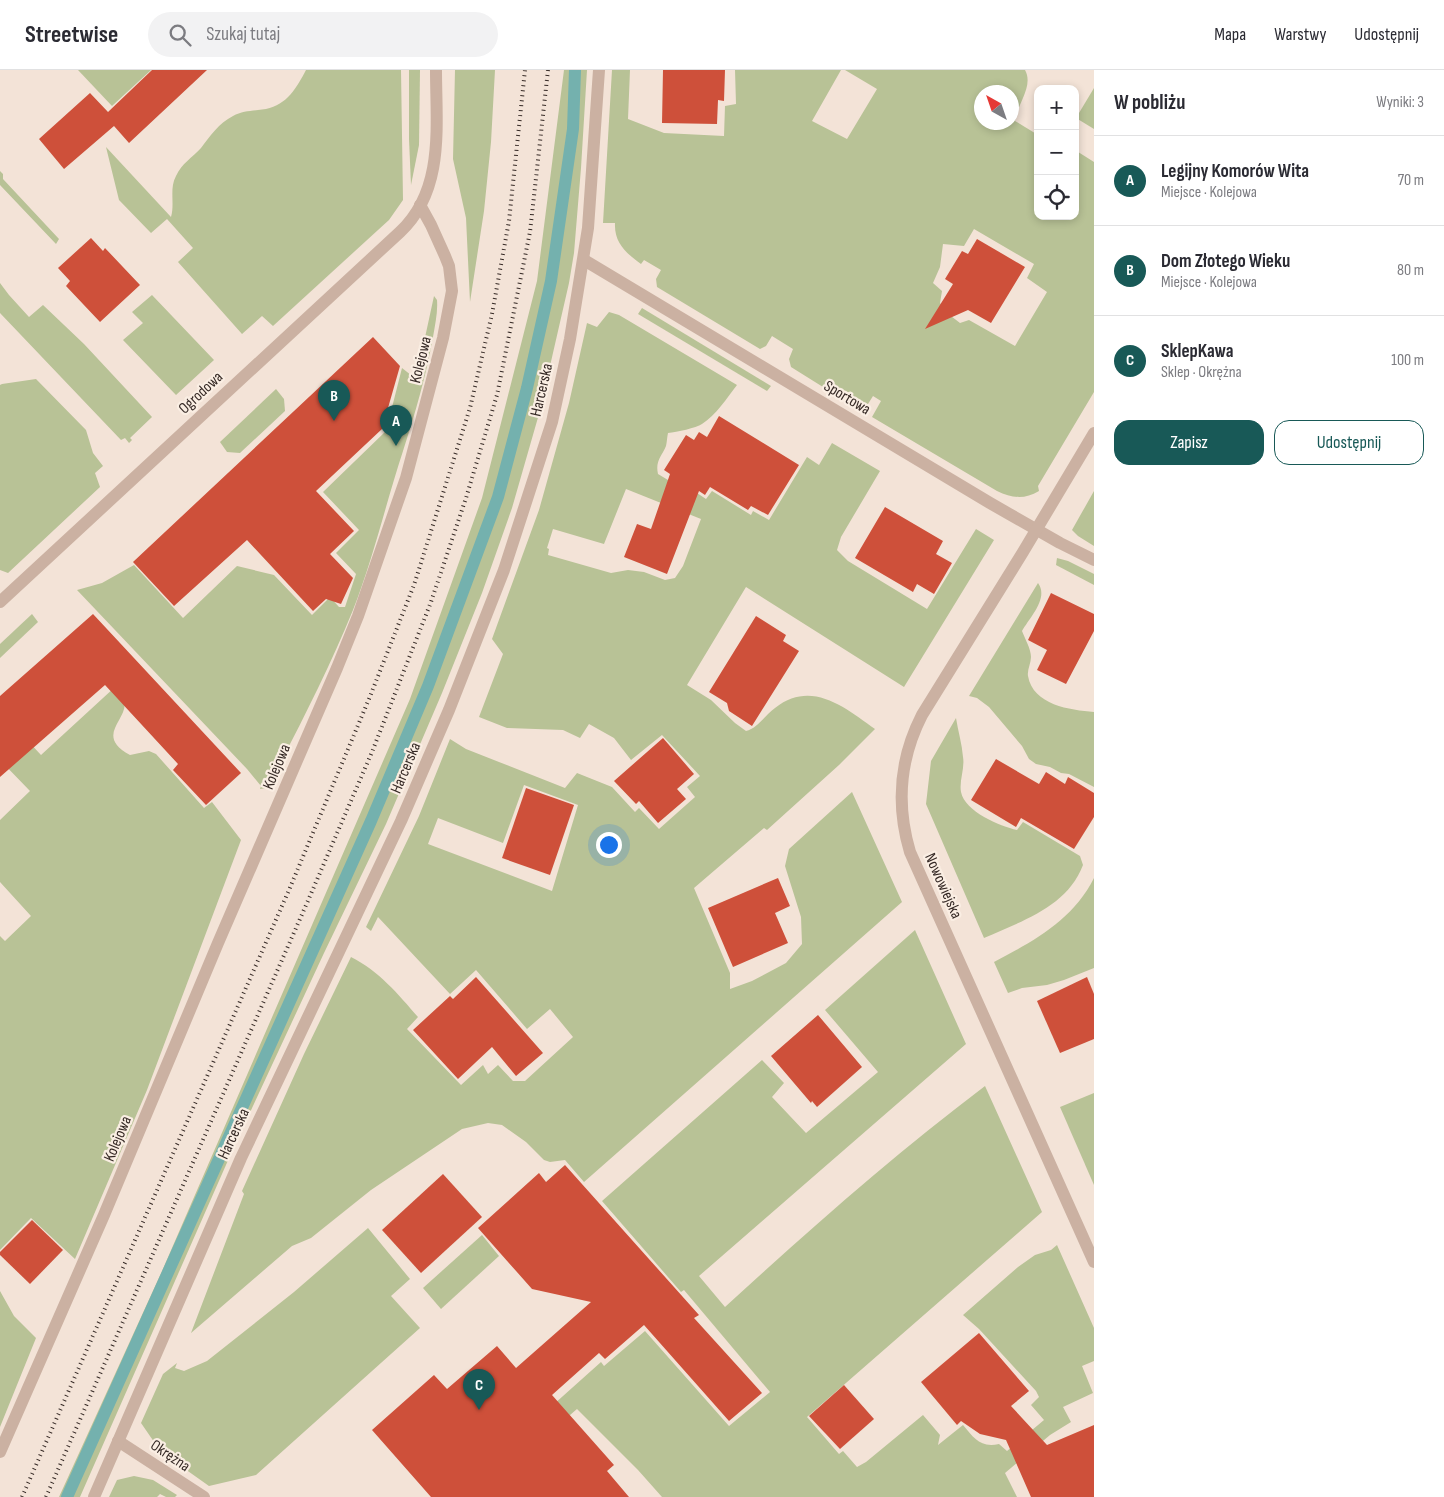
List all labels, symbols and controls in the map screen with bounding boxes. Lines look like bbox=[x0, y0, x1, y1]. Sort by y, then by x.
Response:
search box bbox=[148, 12, 498, 57]
text: Streetwise bbox=[25, 20, 118, 49]
icon: search bbox=[166, 21, 194, 49]
text: Szukaj tutaj bbox=[206, 23, 280, 46]
text: Mapa bbox=[1214, 24, 1246, 45]
text: Warstwy bbox=[1274, 24, 1326, 45]
text: Udostępnij bbox=[1354, 24, 1419, 45]
north arrow bbox=[974, 85, 1019, 130]
map controls bbox=[1034, 85, 1079, 220]
button: + bbox=[1034, 85, 1079, 130]
text: W pobliżu bbox=[1114, 90, 1185, 115]
text: Wyniki: 3 bbox=[1376, 93, 1424, 112]
button: − bbox=[1034, 130, 1079, 175]
text: Legijny Komorów Wita bbox=[1161, 160, 1309, 183]
text: A bbox=[1126, 171, 1134, 190]
text: 70 m bbox=[1398, 171, 1424, 190]
button: locate bbox=[1034, 175, 1079, 220]
text: Miejsce · Kolejowa bbox=[1161, 183, 1257, 202]
text: Dom Złotego Wieku bbox=[1161, 250, 1290, 273]
text: B bbox=[1126, 261, 1134, 280]
text: 80 m bbox=[1397, 261, 1424, 280]
text: Miejsce · Kolejowa bbox=[1161, 273, 1257, 292]
street label: Kolejowa bbox=[406, 335, 436, 385]
text: SklepKawa bbox=[1161, 340, 1234, 363]
text: C bbox=[1126, 351, 1134, 370]
text: 100 m bbox=[1391, 351, 1424, 370]
street label: Harcerska bbox=[527, 362, 557, 418]
text: Sklep · Okrężna bbox=[1161, 363, 1242, 382]
street label: Ogrodowa bbox=[175, 368, 227, 418]
street label: Sportowa bbox=[820, 377, 874, 419]
pin: B bbox=[318, 380, 350, 421]
pin: A bbox=[380, 405, 412, 446]
button: Zapisz bbox=[1114, 420, 1264, 465]
button: Udostępnij bbox=[1274, 420, 1424, 465]
street label: Harcerska bbox=[387, 740, 425, 796]
street label: Kolejowa bbox=[259, 741, 295, 793]
your location bbox=[596, 832, 622, 858]
street label: Nowowiejska bbox=[920, 850, 966, 922]
street label: Harcerska bbox=[214, 1106, 254, 1162]
street label: Kolejowa bbox=[100, 1113, 136, 1165]
pin: C bbox=[463, 1369, 495, 1410]
street label: Okrężna bbox=[147, 1436, 193, 1476]

